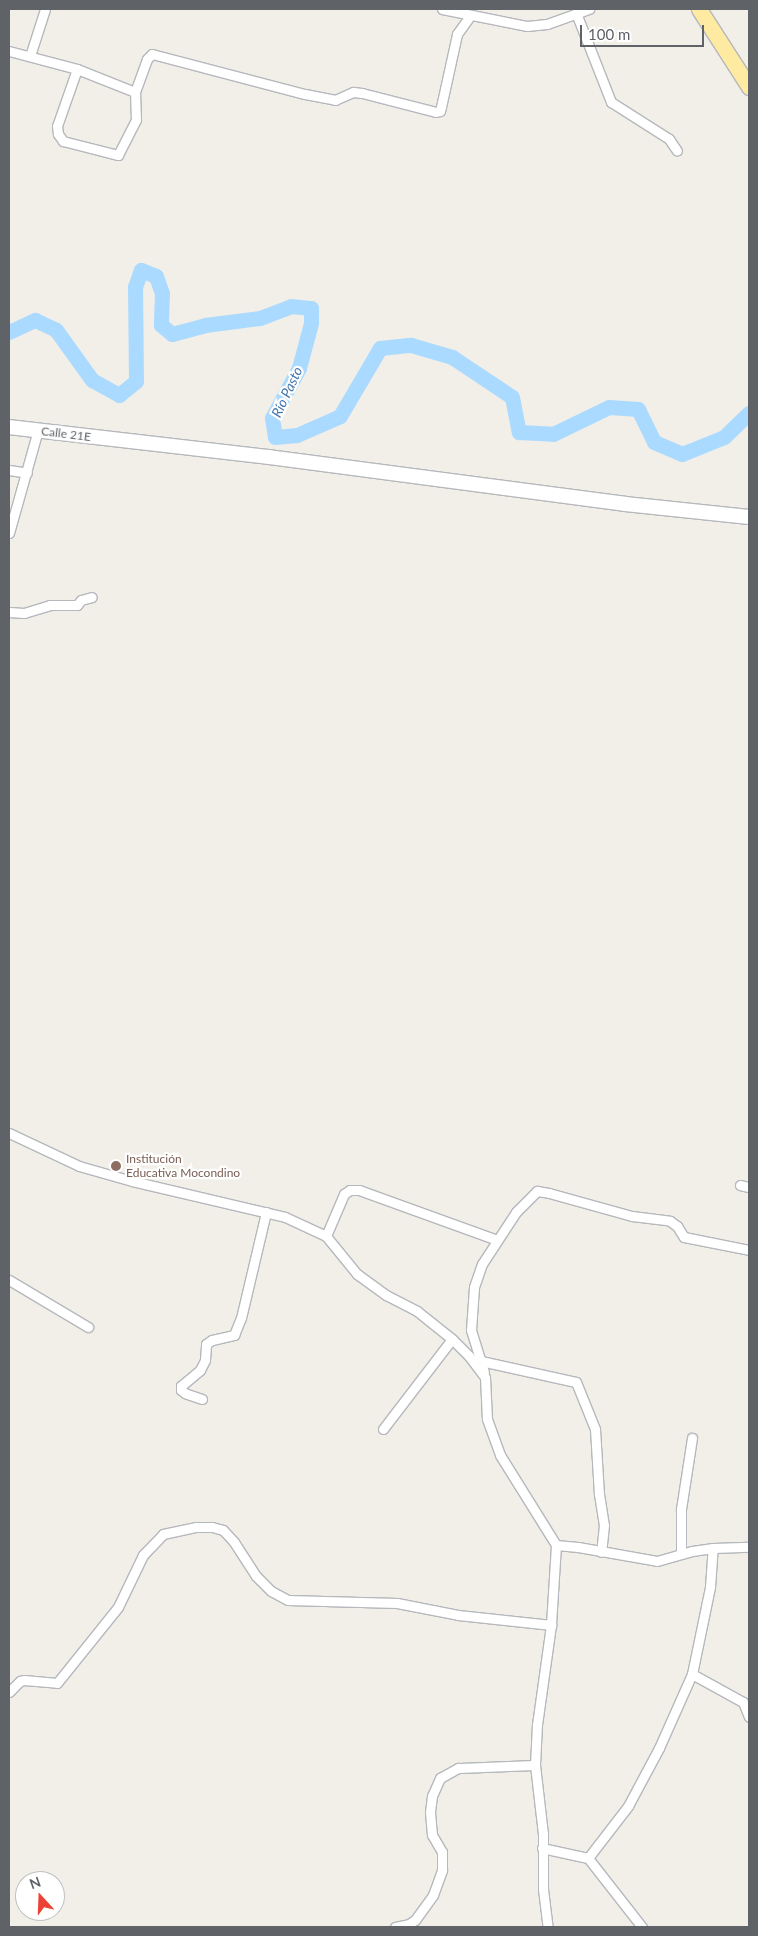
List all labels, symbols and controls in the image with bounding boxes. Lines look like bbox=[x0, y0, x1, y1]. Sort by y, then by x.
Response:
scale bar bbox=[583, 15, 707, 47]
text: 100 m bbox=[588, 25, 630, 43]
water label: Río Pasto bbox=[268, 364, 306, 420]
street label: Calle 21E bbox=[40, 424, 92, 444]
place label: Institución Educativa Mocondino bbox=[126, 1152, 240, 1180]
marker: Institución Educativa Mocondino bbox=[110, 1160, 122, 1172]
north arrow bbox=[15, 1871, 65, 1921]
text: N bbox=[27, 1873, 43, 1892]

